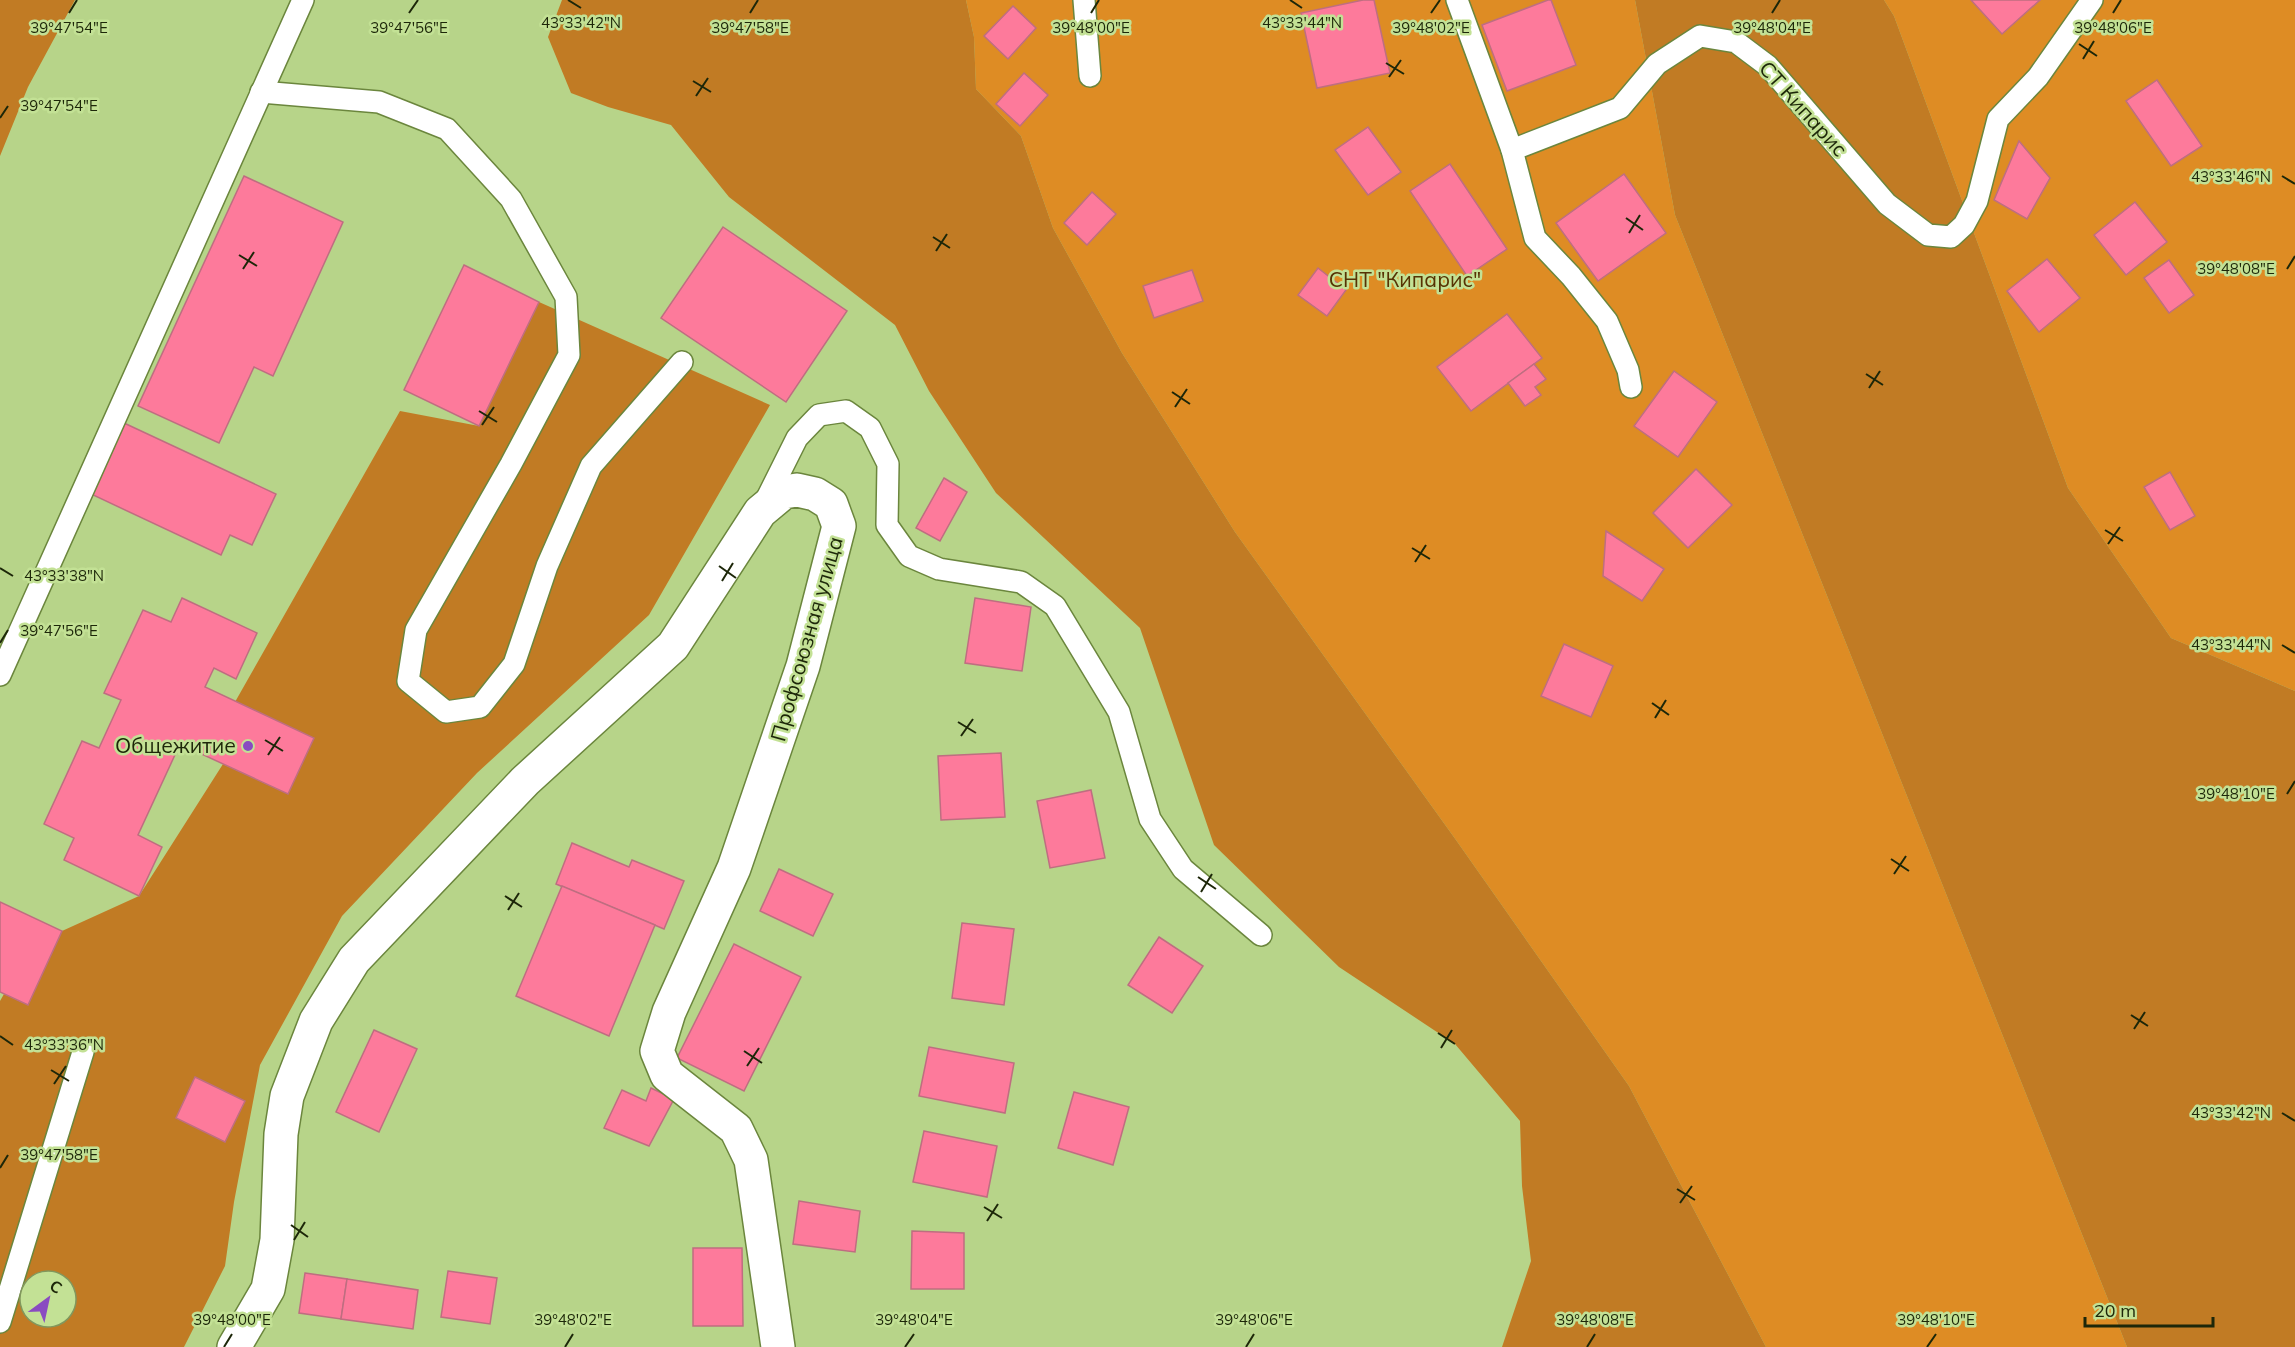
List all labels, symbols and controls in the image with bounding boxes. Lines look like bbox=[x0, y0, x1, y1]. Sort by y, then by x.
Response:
text: 43°33'42"N bbox=[541, 13, 621, 32]
text: 43°33'44"N bbox=[1262, 13, 1342, 32]
text: 39°47'54"E bbox=[30, 18, 108, 37]
text: 39°47'56"E bbox=[370, 18, 448, 37]
text: 39°47'58"E bbox=[711, 18, 789, 37]
text: 39°48'00"E bbox=[1052, 18, 1130, 37]
text: 39°48'02"E bbox=[1392, 18, 1470, 37]
text: 39°48'04"E bbox=[1733, 18, 1811, 37]
text: 39°48'06"E bbox=[2074, 18, 2152, 37]
street label: СТ Кипарис bbox=[1754, 55, 1853, 162]
text: 39°47'54"E bbox=[20, 96, 98, 115]
text: 43°33'46"N bbox=[2191, 167, 2271, 186]
text: 39°48'08"E bbox=[2197, 259, 2275, 278]
park label: СНТ "Кипарис" bbox=[1329, 266, 1481, 292]
street label: Профсоюзная улица bbox=[764, 533, 848, 744]
text: 43°33'38"N bbox=[24, 566, 104, 585]
text: 39°47'56"E bbox=[20, 621, 98, 640]
text: 43°33'44"N bbox=[2191, 635, 2271, 654]
place label: Общежитие bbox=[115, 732, 236, 758]
marker: Общежитие bbox=[241, 739, 255, 753]
text: 39°48'10"E bbox=[2197, 784, 2275, 803]
text: 43°33'36"N bbox=[24, 1035, 104, 1054]
text: 43°33'42"N bbox=[2191, 1103, 2271, 1122]
text: 39°47'58"E bbox=[20, 1145, 98, 1164]
north arrow bbox=[18, 1269, 78, 1329]
text: С bbox=[46, 1275, 66, 1298]
scale bar bbox=[2085, 1290, 2212, 1328]
text: 20 m bbox=[2094, 1299, 2136, 1322]
text: 39°48'00"E bbox=[193, 1310, 271, 1329]
text: 39°48'02"E bbox=[534, 1310, 612, 1329]
text: 39°48'04"E bbox=[875, 1310, 953, 1329]
text: 39°48'06"E bbox=[1215, 1310, 1293, 1329]
text: 39°48'08"E bbox=[1556, 1310, 1634, 1329]
text: 39°48'10"E bbox=[1897, 1310, 1975, 1329]

